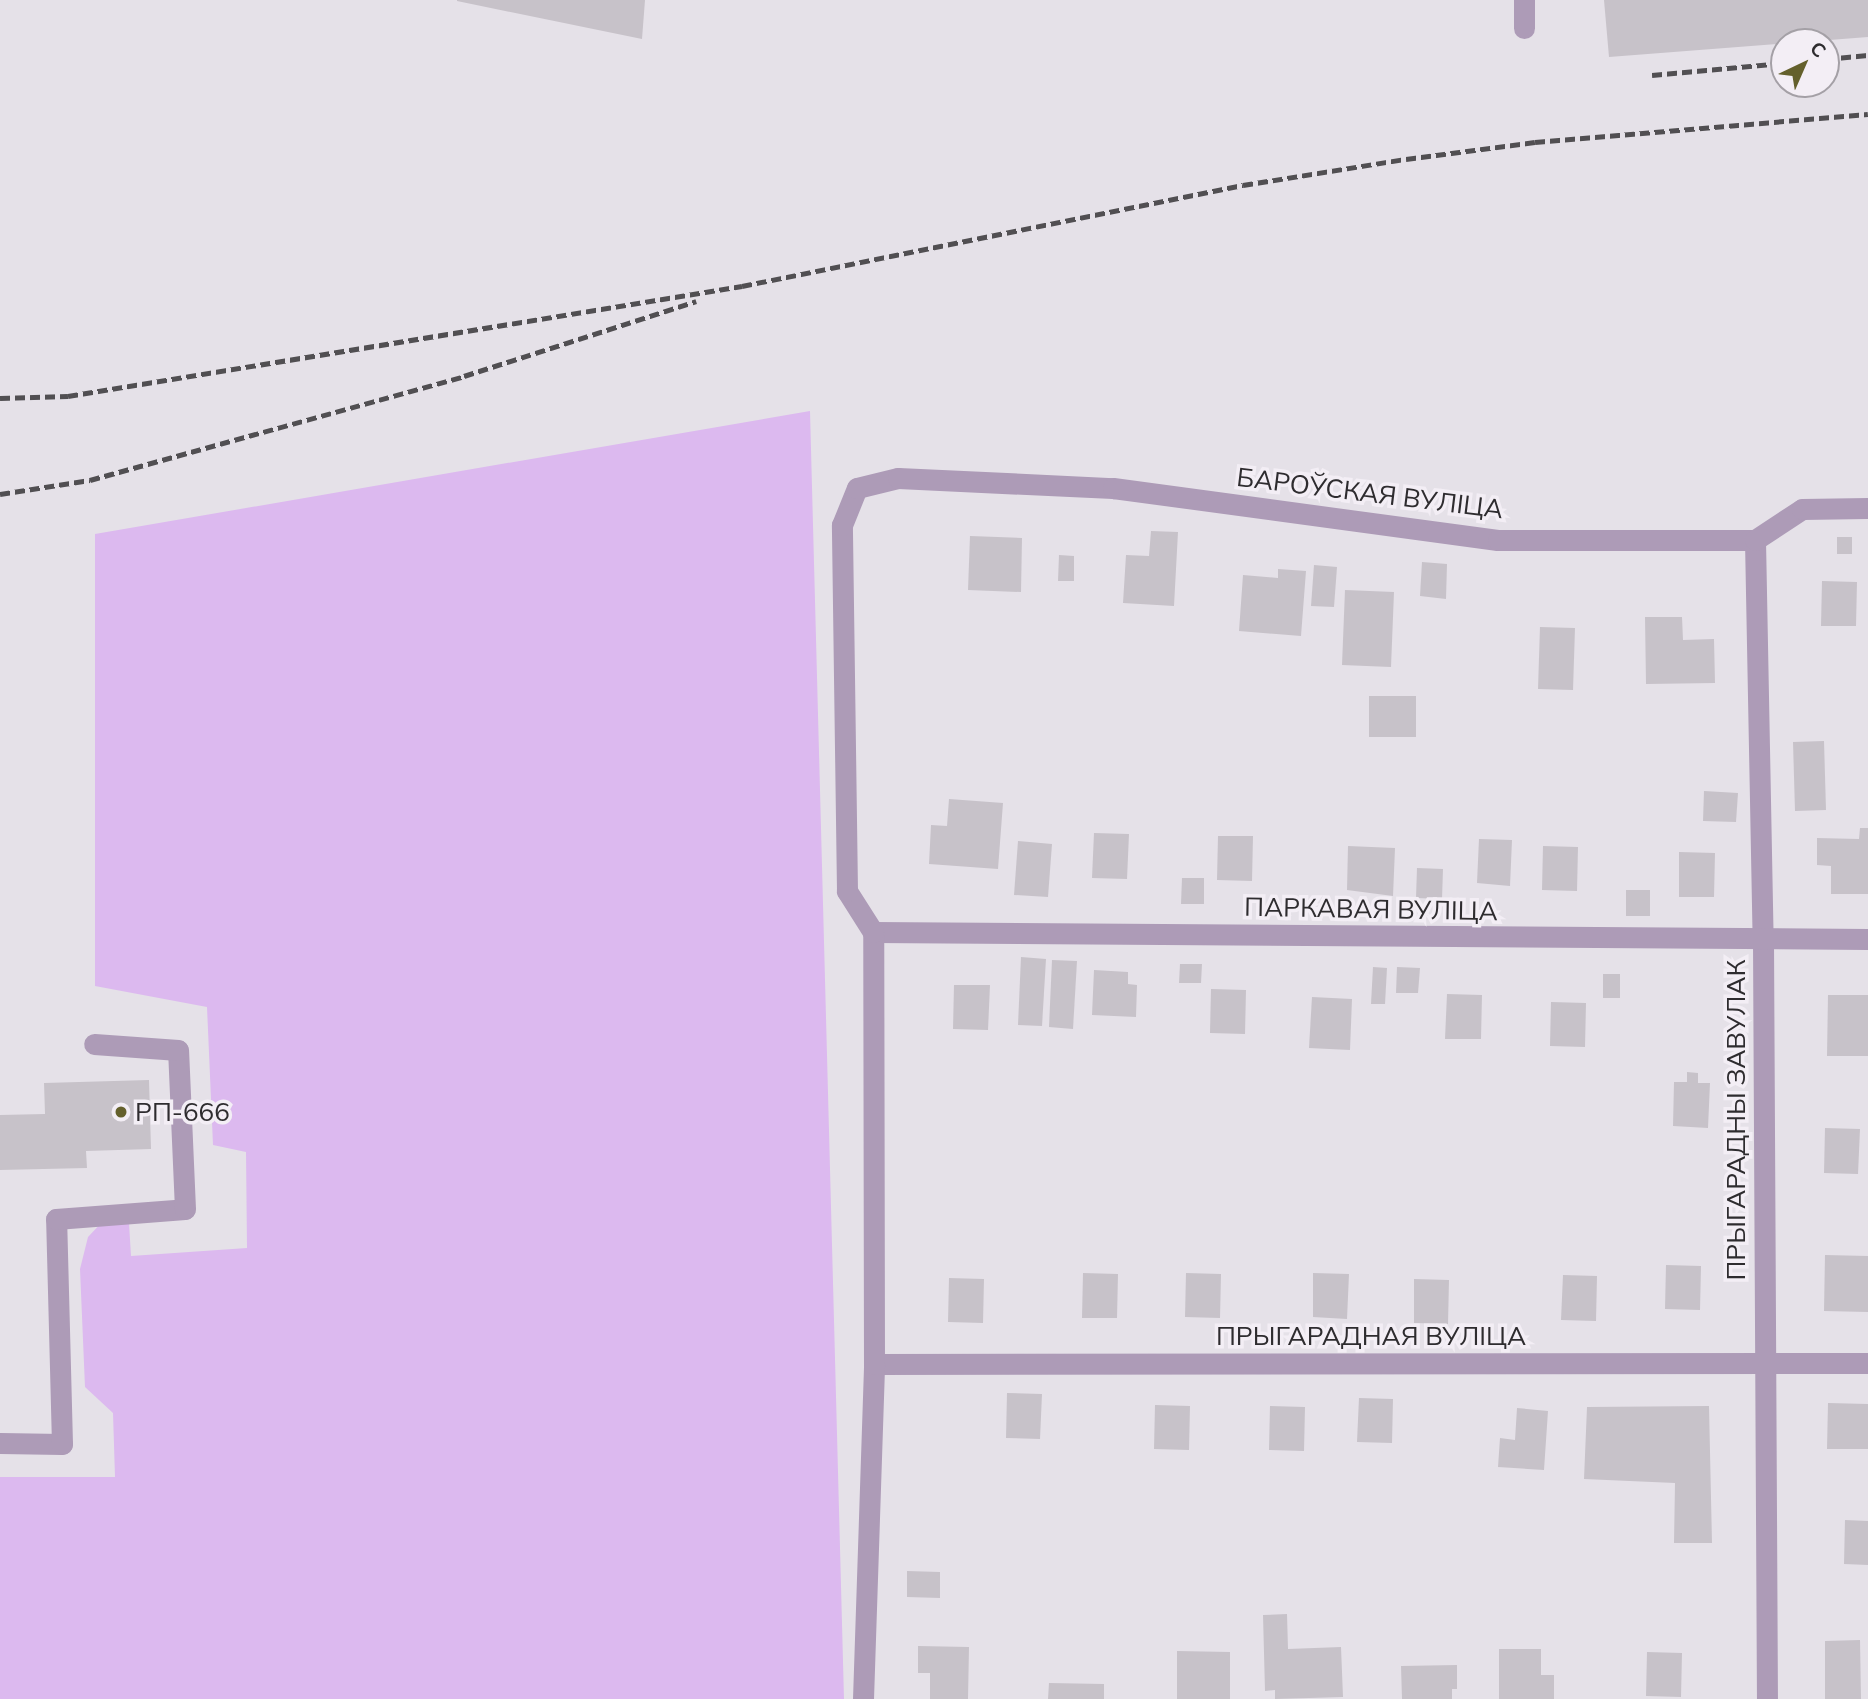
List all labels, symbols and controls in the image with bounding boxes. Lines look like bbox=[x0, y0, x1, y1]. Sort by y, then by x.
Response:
north arrow bbox=[1770, 28, 1840, 98]
text: С bbox=[1805, 36, 1831, 62]
street label: БАРОЎСКАЯ ВУЛІЦА bbox=[1235, 461, 1505, 525]
street label: ПАРКАВАЯ ВУЛІЦА bbox=[1244, 891, 1498, 927]
street label: ПРЫГАРАДНЫ ЗАВУЛАК bbox=[1720, 959, 1752, 1281]
place label: РП-666 bbox=[135, 1096, 230, 1128]
marker: РП-666 bbox=[113, 1104, 129, 1120]
street label: ПРЫГАРАДНАЯ ВУЛІЦА bbox=[1216, 1320, 1526, 1352]

